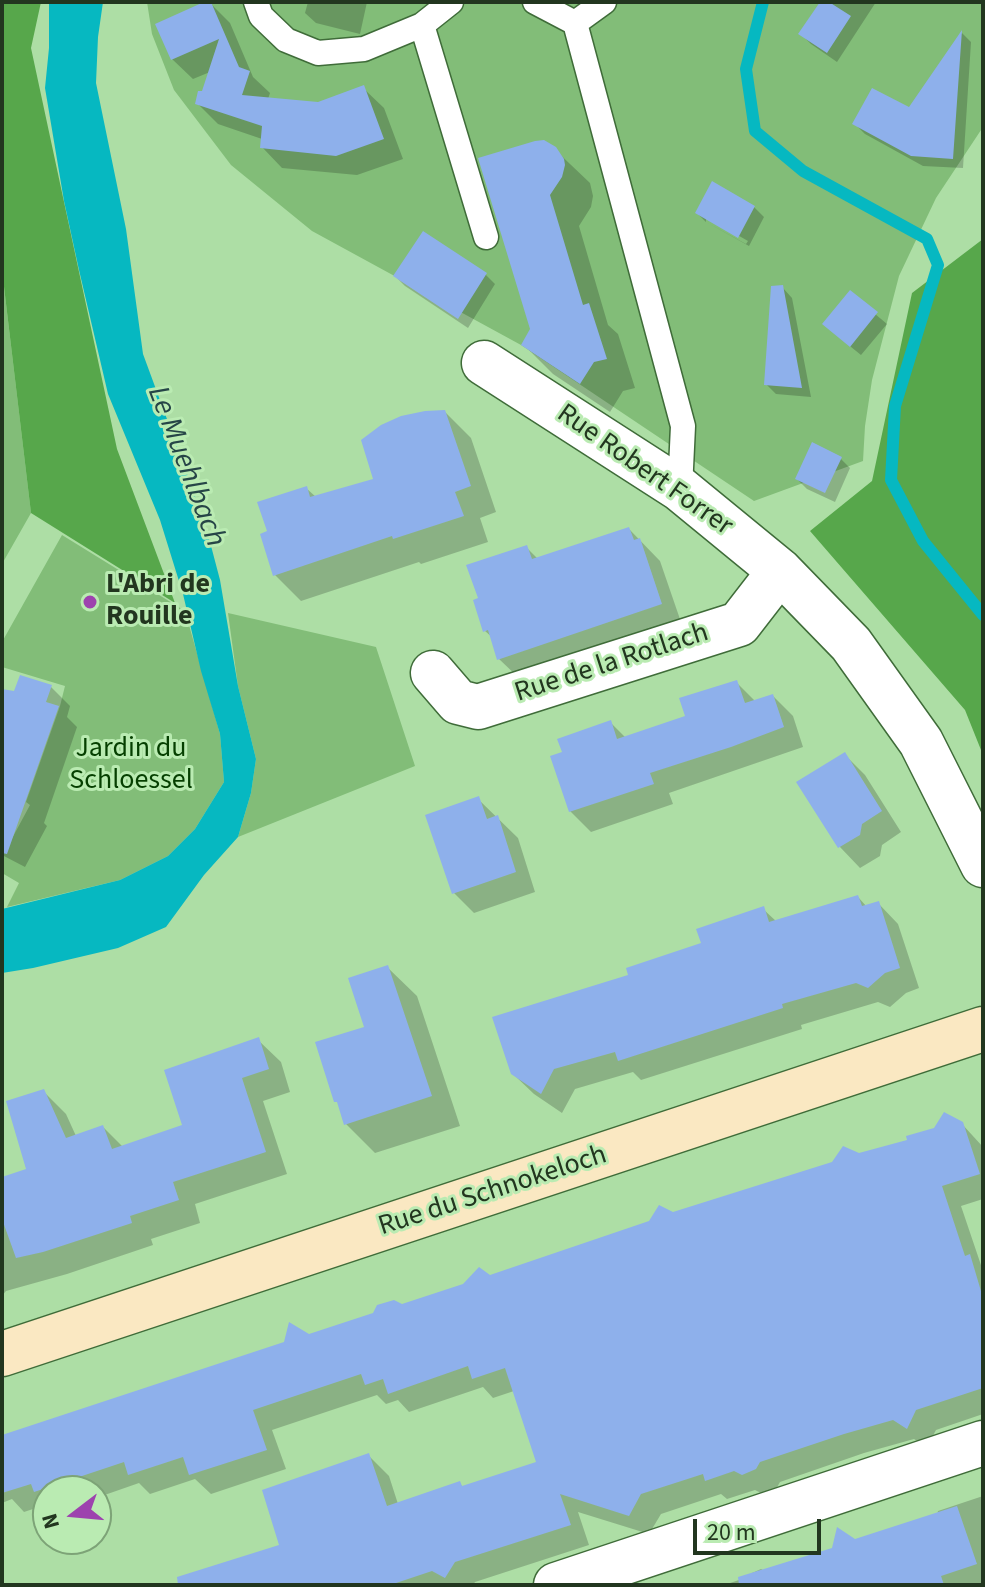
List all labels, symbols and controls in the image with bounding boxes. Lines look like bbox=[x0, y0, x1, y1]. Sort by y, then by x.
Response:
water label: Le Muehlbach bbox=[138, 382, 232, 552]
street label: Rue Robert Forrer bbox=[550, 398, 738, 544]
place label: L'Abri de Rouille bbox=[106, 569, 210, 635]
marker: L'Abri de Rouille bbox=[81, 593, 99, 611]
street label: Rue de la Rotlach bbox=[511, 617, 713, 711]
park label: Jardin du Schloessel bbox=[69, 733, 193, 799]
street label: Rue du Schnokeloch bbox=[375, 1139, 611, 1245]
north arrow bbox=[32, 1475, 112, 1555]
scale bar bbox=[697, 1503, 825, 1553]
text: N bbox=[33, 1510, 68, 1533]
text: 20 m bbox=[707, 1515, 756, 1550]

